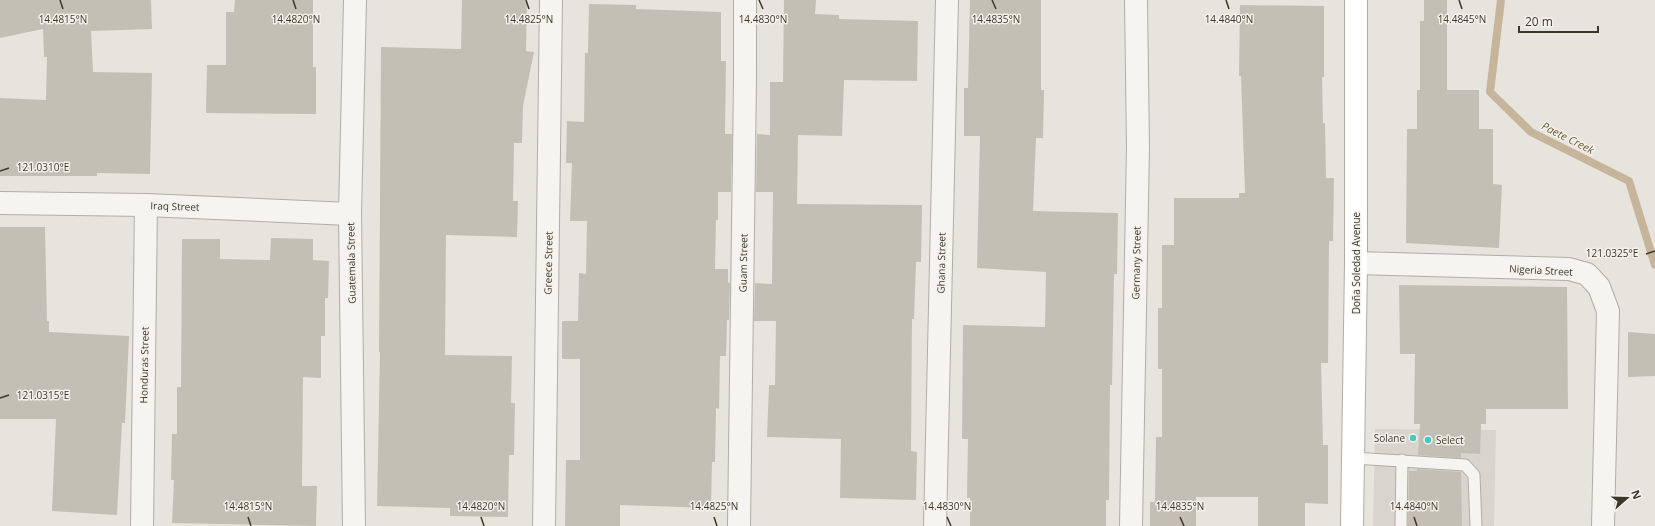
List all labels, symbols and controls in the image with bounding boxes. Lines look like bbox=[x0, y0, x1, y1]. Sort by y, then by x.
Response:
scale bar bbox=[1519, 8, 1598, 34]
text: 14.4815°N bbox=[39, 12, 87, 26]
text: 14.4820°N bbox=[272, 12, 320, 26]
text: 14.4825°N bbox=[505, 12, 553, 26]
text: 14.4830°N bbox=[739, 12, 787, 26]
text: 14.4835°N bbox=[972, 12, 1020, 26]
text: 14.4840°N bbox=[1205, 12, 1253, 26]
text: 14.4845°N bbox=[1438, 12, 1486, 26]
text: 20 m bbox=[1525, 13, 1553, 30]
water label: Paete Creek bbox=[1539, 118, 1598, 157]
text: 121.0310°E bbox=[17, 160, 69, 174]
street label: Iraq Street bbox=[150, 198, 200, 214]
street label: Doña Soledad Avenue bbox=[1349, 211, 1363, 314]
street label: Guatemala Street bbox=[343, 222, 359, 304]
street label: Germany Street bbox=[1128, 226, 1144, 300]
street label: Greece Street bbox=[540, 231, 556, 295]
street label: Ghana Street bbox=[933, 232, 949, 294]
street label: Guam Street bbox=[735, 233, 751, 292]
text: 121.0325°E bbox=[1586, 246, 1638, 260]
street label: Nigeria Street bbox=[1509, 261, 1574, 279]
street label: Honduras Street bbox=[136, 326, 152, 403]
text: 121.0315°E bbox=[17, 388, 69, 402]
place label: Solane bbox=[1374, 431, 1405, 445]
marker: Solane bbox=[1408, 433, 1418, 443]
place label: Select bbox=[1436, 433, 1464, 447]
marker: Select bbox=[1423, 435, 1433, 445]
north arrow bbox=[1607, 478, 1647, 518]
text: N bbox=[1628, 488, 1645, 501]
text: 14.4815°N bbox=[224, 499, 272, 513]
text: 14.4820°N bbox=[457, 499, 505, 513]
text: 14.4825°N bbox=[690, 499, 738, 513]
text: 14.4830°N bbox=[923, 499, 971, 513]
text: 14.4835°N bbox=[1156, 499, 1204, 513]
text: 14.4840°N bbox=[1390, 499, 1438, 513]

